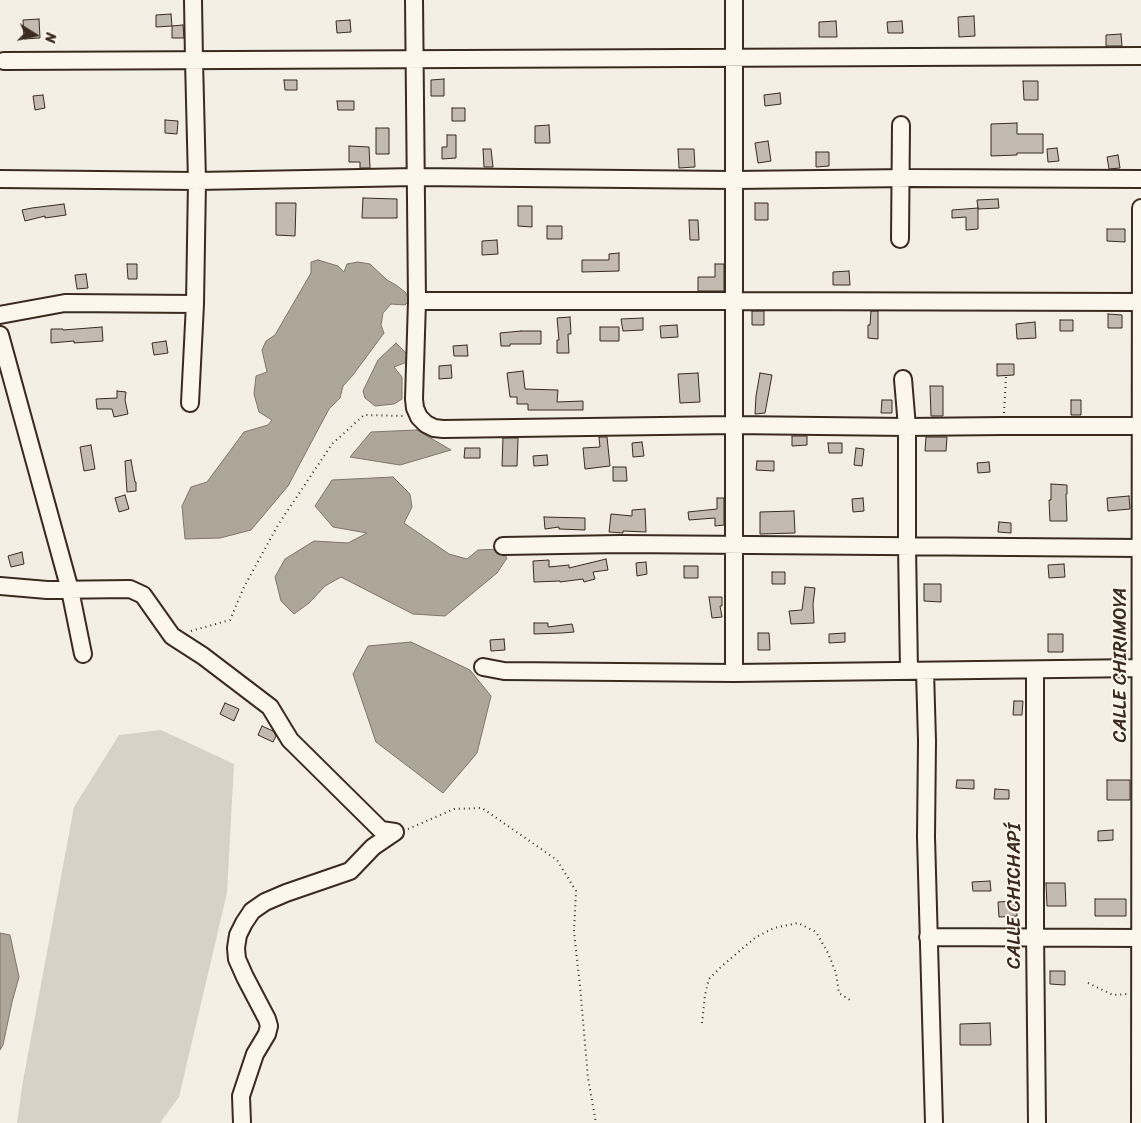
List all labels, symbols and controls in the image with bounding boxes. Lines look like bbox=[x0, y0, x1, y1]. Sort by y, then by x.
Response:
north arrow bbox=[10, 10, 60, 60]
text: N bbox=[37, 31, 63, 45]
street label: CALLE CHIRIMOYA bbox=[1110, 588, 1132, 742]
street label: CALLE CHICHAPÍ bbox=[1004, 823, 1026, 969]

